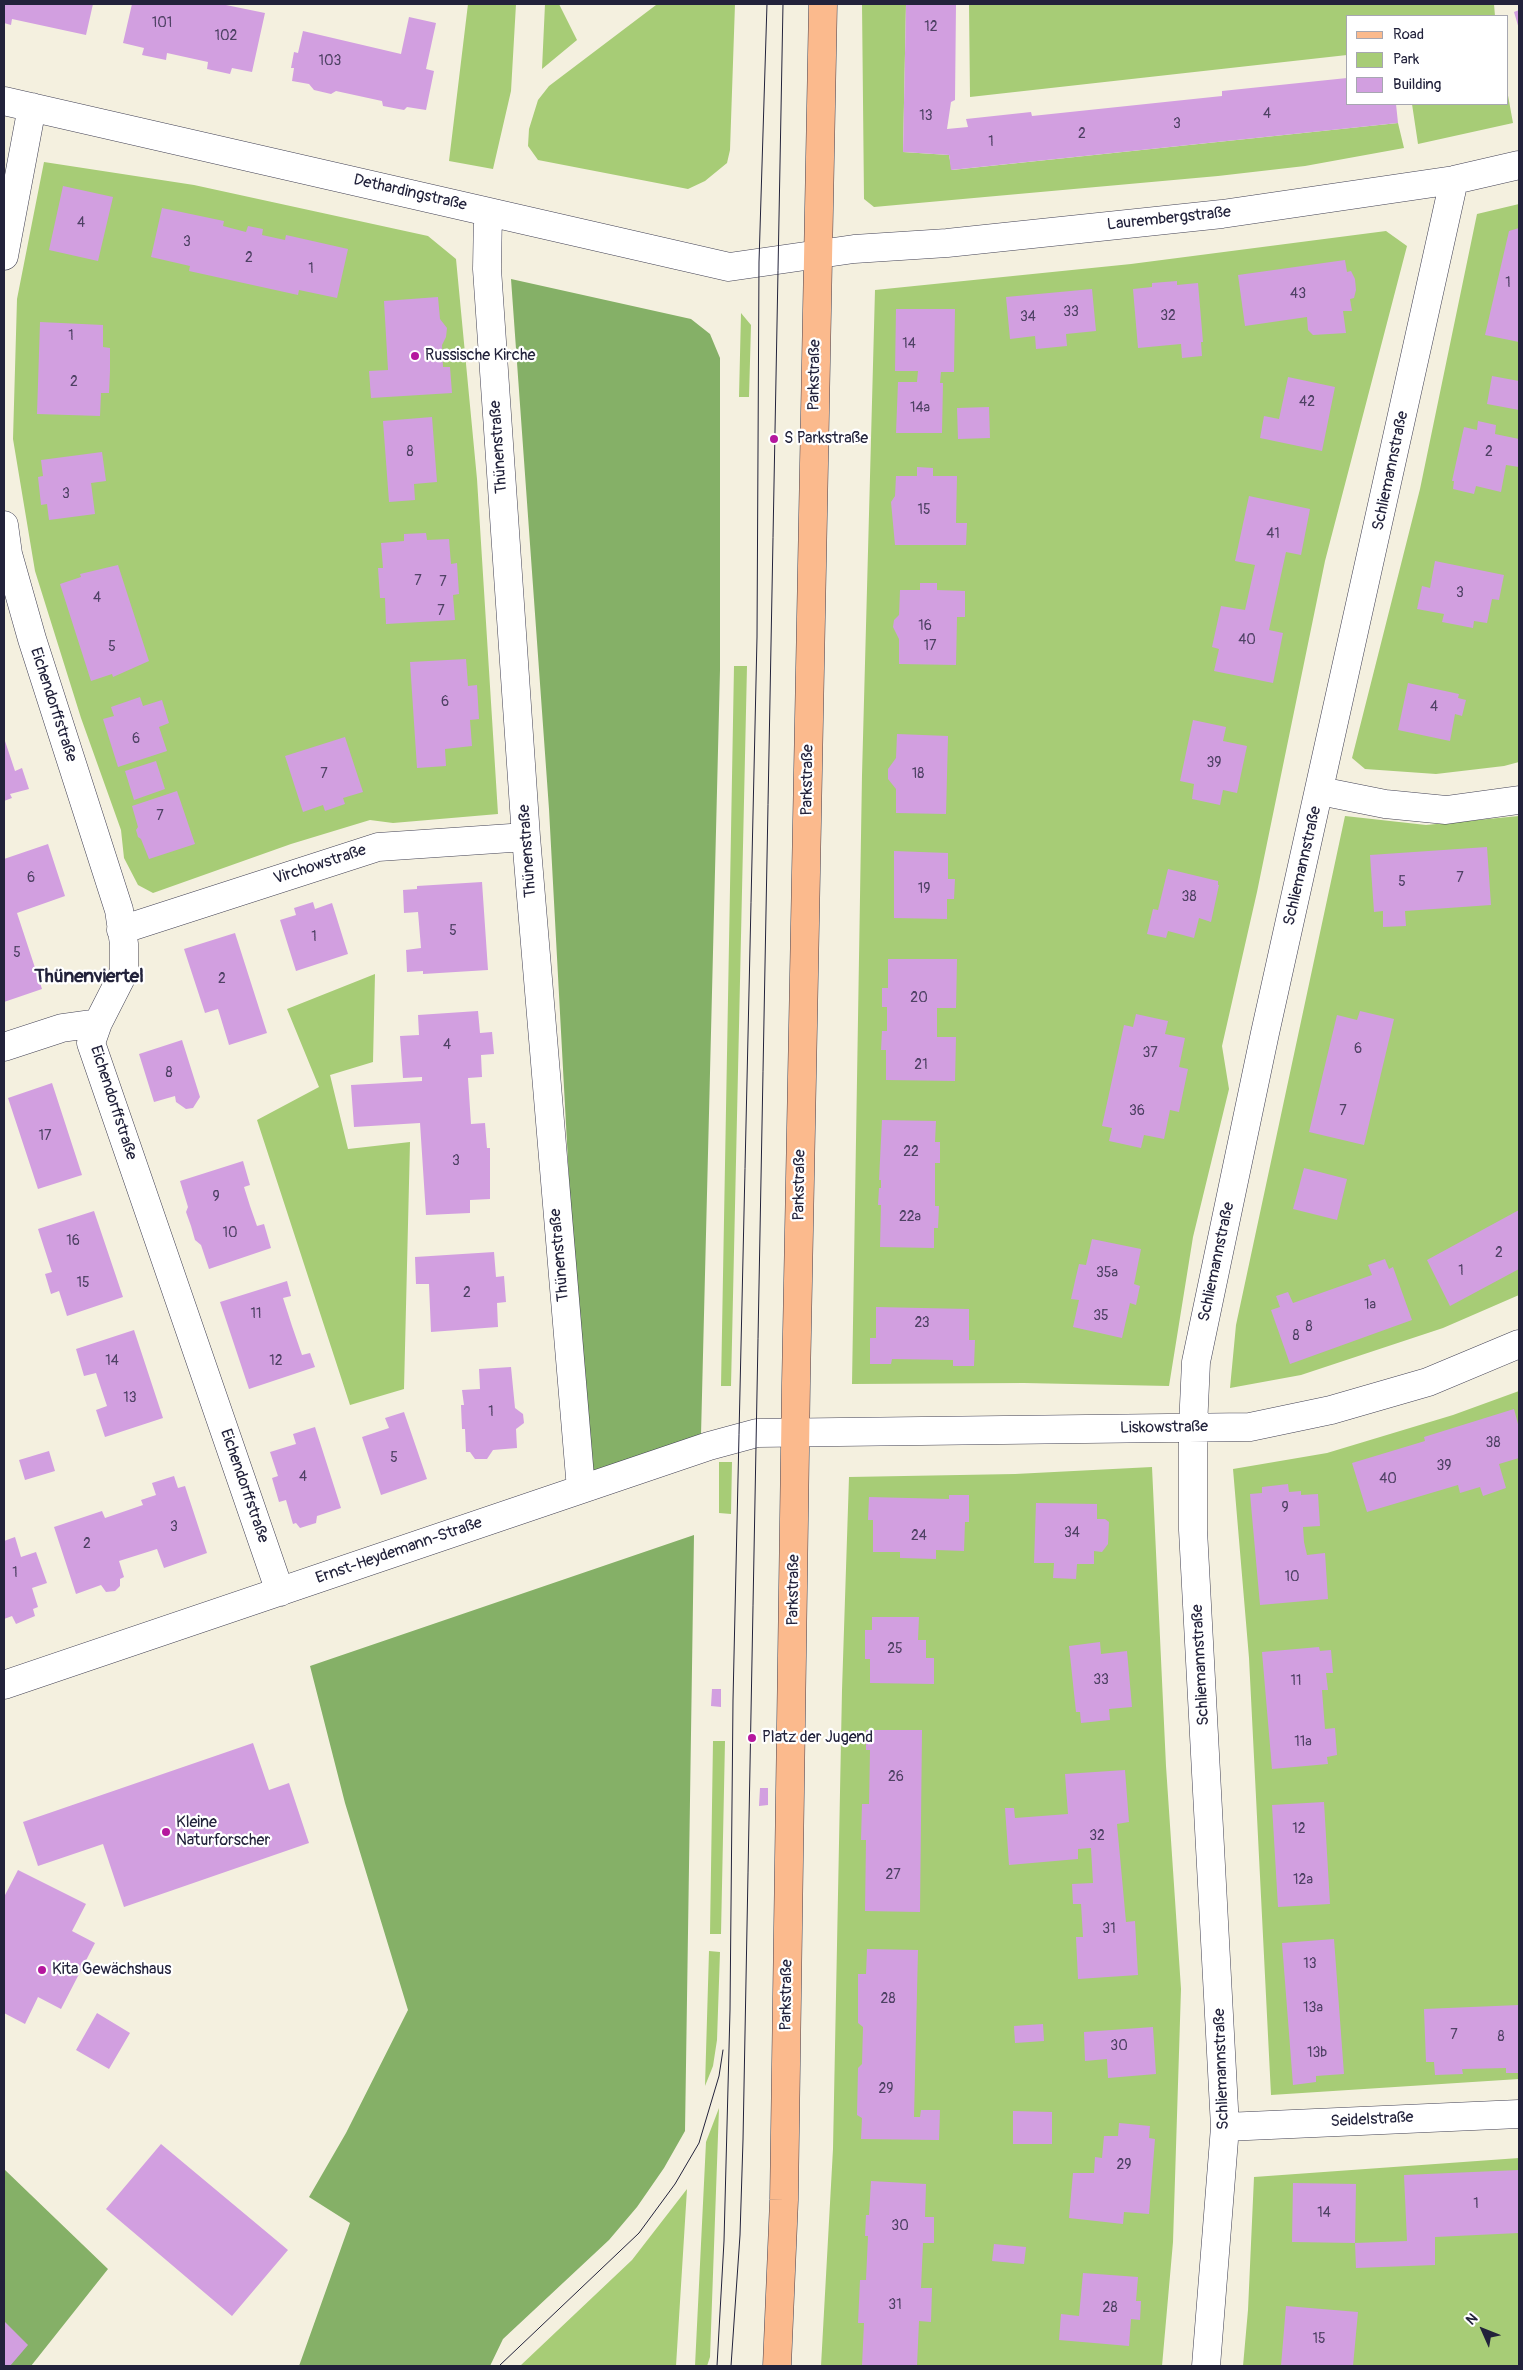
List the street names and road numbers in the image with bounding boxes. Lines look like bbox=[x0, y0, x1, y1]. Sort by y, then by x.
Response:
street label: Dethardingstraße bbox=[351, 171, 469, 215]
street label: Laurembergstraße bbox=[1106, 203, 1232, 235]
street label: Parkstraße bbox=[805, 339, 825, 411]
street label: Thünenstraße bbox=[486, 400, 512, 494]
street label: Schliemannstraße bbox=[1369, 410, 1413, 532]
street label: Eichendorffstraße bbox=[25, 645, 81, 765]
street label: Parkstraße bbox=[798, 744, 818, 816]
street label: Thünenstraße bbox=[515, 804, 541, 898]
street label: Schliemannstraße bbox=[1280, 805, 1326, 927]
street label: Virchowstraße bbox=[271, 841, 369, 889]
street label: Eichendorffstraße bbox=[85, 1043, 141, 1163]
street label: Parkstraße bbox=[790, 1149, 810, 1221]
street label: Schliemannstraße bbox=[1195, 1201, 1239, 1323]
street label: Thünenstraße bbox=[546, 1208, 574, 1302]
street label: Liskowstraße bbox=[1120, 1418, 1208, 1438]
street label: Eichendorffstraße bbox=[216, 1427, 272, 1545]
street label: Ernst-Heydemann-Straße bbox=[313, 1513, 485, 1589]
street label: Parkstraße bbox=[784, 1554, 804, 1626]
street label: Schliemannstraße bbox=[1188, 1604, 1214, 1726]
street label: Parkstraße bbox=[777, 1959, 797, 2031]
street label: Schliemannstraße bbox=[1210, 2008, 1234, 2130]
street label: Seidelstraße bbox=[1330, 2108, 1414, 2132]

